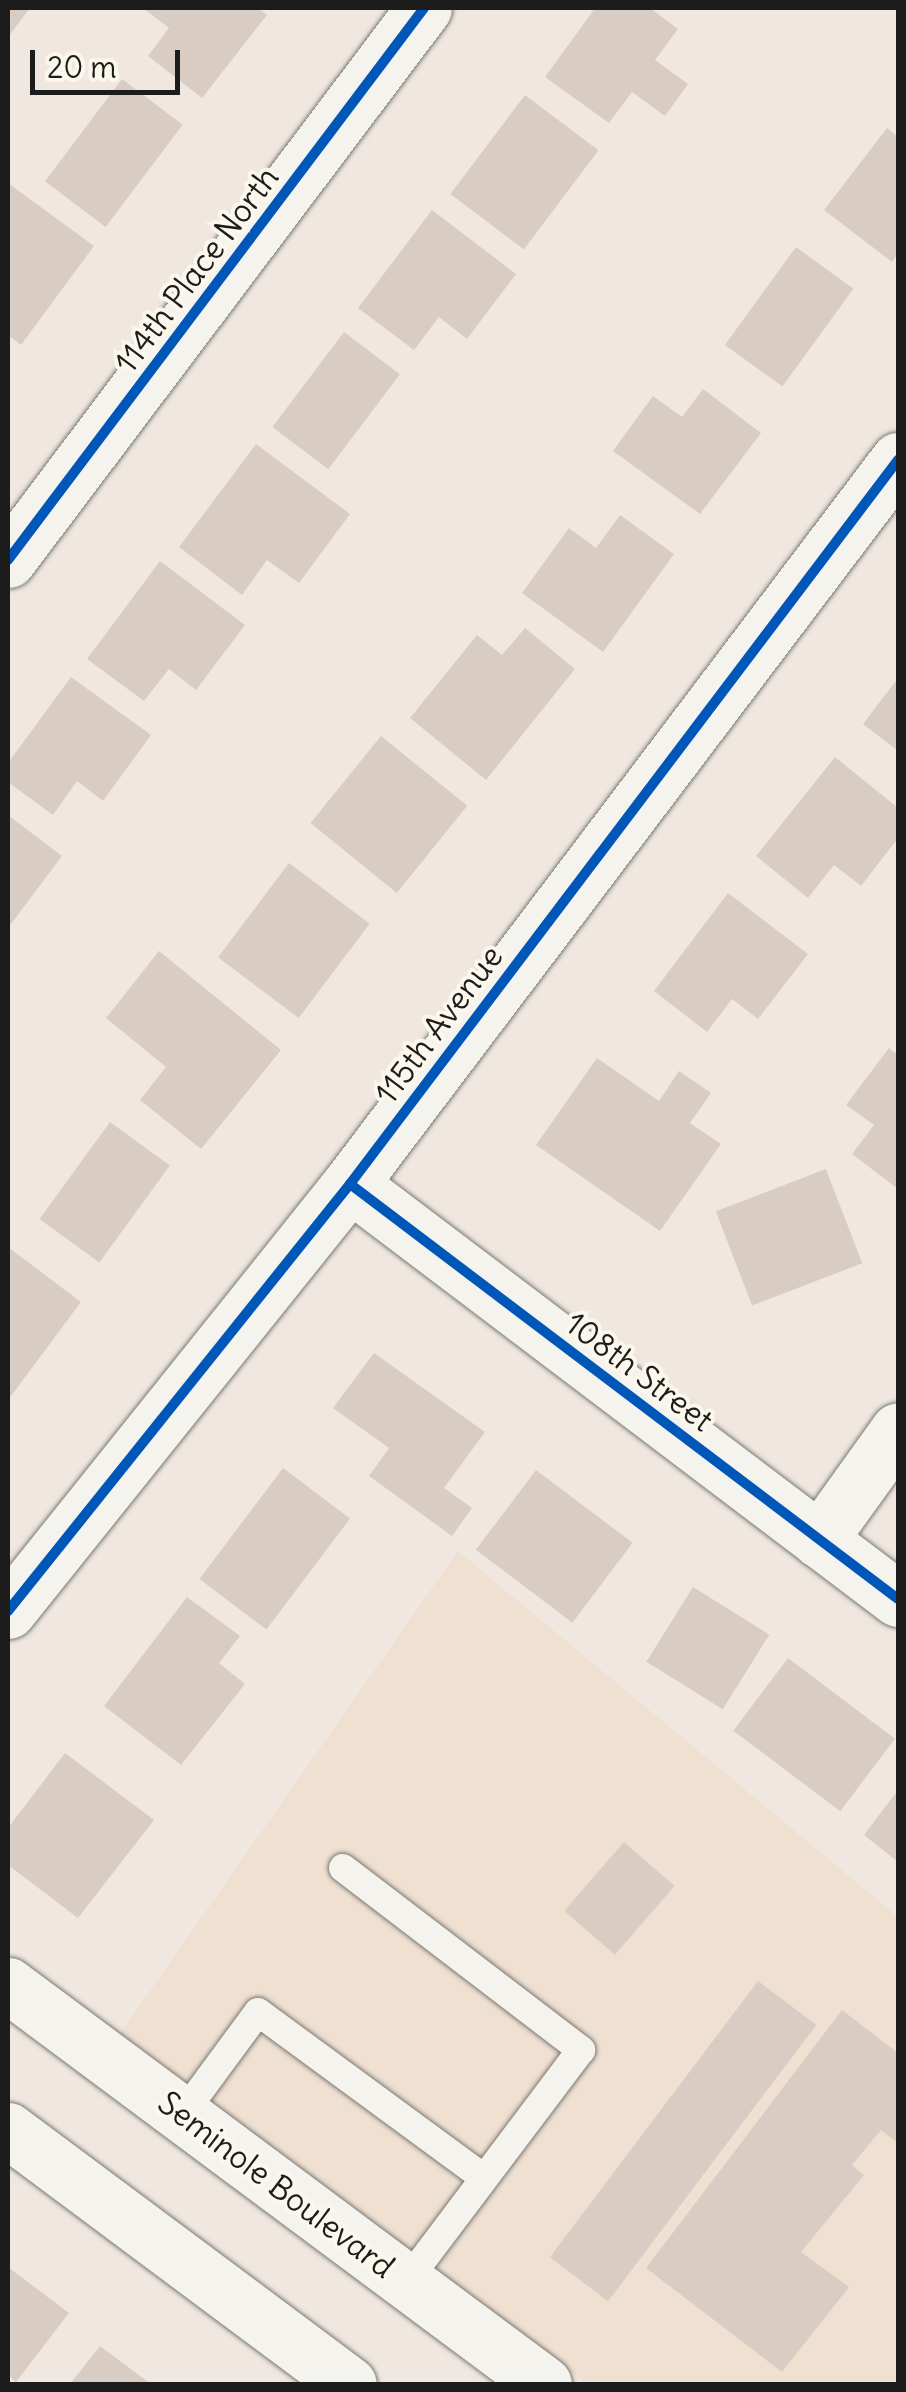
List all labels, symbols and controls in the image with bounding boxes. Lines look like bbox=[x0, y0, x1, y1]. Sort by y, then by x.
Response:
scale bar bbox=[35, 30, 185, 92]
text: 20 m bbox=[47, 48, 117, 86]
street label: 114th Place North bbox=[107, 159, 287, 381]
street label: 115th Avenue bbox=[367, 938, 511, 1112]
street label: 108th Street bbox=[558, 1304, 720, 1440]
street label: Seminole Boulevard bbox=[150, 2084, 402, 2286]

